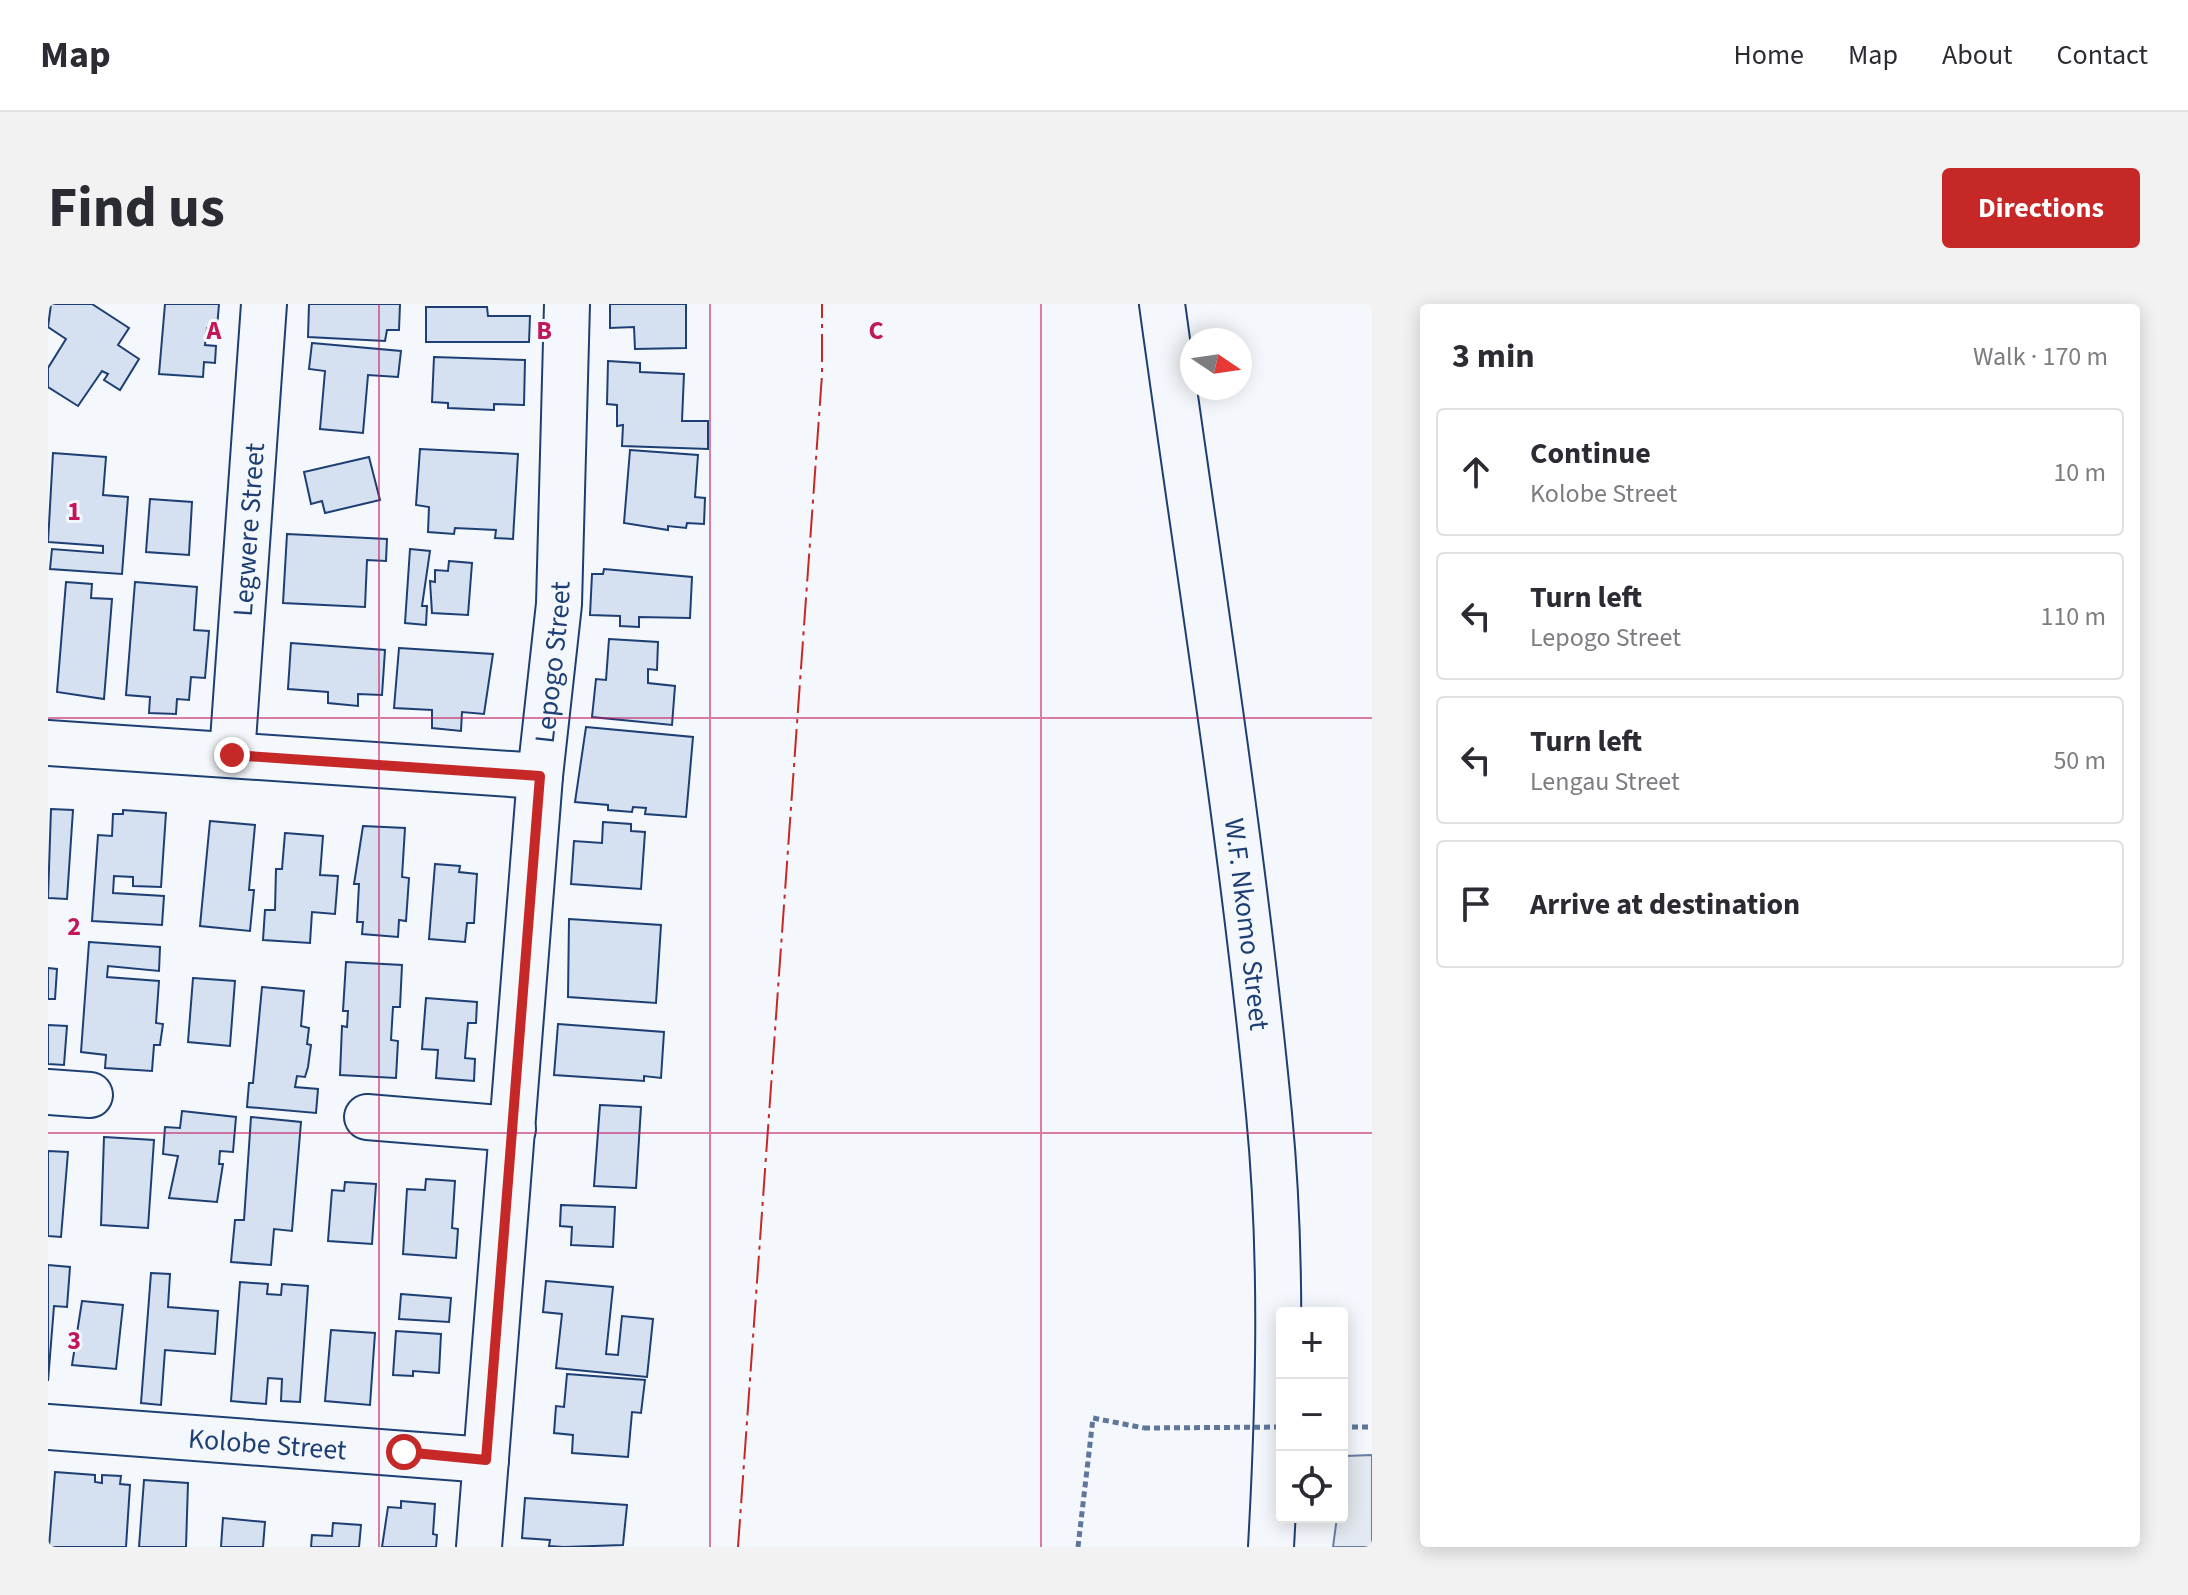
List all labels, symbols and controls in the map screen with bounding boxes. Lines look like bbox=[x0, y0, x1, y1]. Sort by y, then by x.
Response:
text: Map bbox=[40, 28, 111, 82]
text: Home bbox=[1733, 35, 1804, 75]
text: Map bbox=[1848, 35, 1898, 75]
text: About bbox=[1942, 35, 2013, 75]
text: Contact bbox=[2057, 35, 2148, 75]
button: Directions bbox=[1942, 168, 2140, 248]
text: Find us bbox=[48, 169, 225, 248]
text: A bbox=[206, 312, 223, 349]
text: B bbox=[536, 312, 552, 349]
text: C bbox=[868, 312, 884, 349]
north arrow bbox=[1180, 328, 1252, 400]
text: 3 min bbox=[1452, 332, 1535, 381]
text: Walk · 170 m bbox=[1973, 338, 2108, 375]
text: Continue bbox=[1530, 432, 1651, 475]
street label: Legwere Street bbox=[223, 441, 275, 618]
icon: ahead bbox=[1454, 450, 1498, 494]
text: 10 m bbox=[2053, 454, 2106, 491]
text: Kolobe Street bbox=[1530, 475, 1677, 512]
text: 1 bbox=[67, 493, 81, 530]
text: Turn left bbox=[1530, 576, 1642, 619]
street label: Lepogo Street bbox=[525, 580, 581, 745]
icon: left bbox=[1454, 594, 1498, 638]
text: 110 m bbox=[2040, 598, 2106, 635]
text: Lepogo Street bbox=[1530, 619, 1681, 656]
text: Turn left bbox=[1530, 720, 1642, 763]
route end bbox=[214, 737, 250, 773]
icon: left bbox=[1454, 738, 1498, 782]
text: 50 m bbox=[2053, 742, 2106, 779]
text: Lengau Street bbox=[1530, 763, 1680, 800]
street label: W.F. Nkomo Street bbox=[1214, 816, 1279, 1033]
icon: arrive bbox=[1454, 882, 1498, 926]
text: Arrive at destination bbox=[1530, 883, 1800, 926]
text: 2 bbox=[67, 908, 81, 945]
map controls bbox=[1276, 1307, 1348, 1523]
button: + bbox=[1276, 1307, 1348, 1379]
text: 3 bbox=[67, 1322, 81, 1359]
button: − bbox=[1276, 1379, 1348, 1451]
street label: Kolobe Street bbox=[187, 1419, 348, 1470]
route start bbox=[386, 1434, 422, 1470]
button: locate bbox=[1276, 1451, 1348, 1523]

